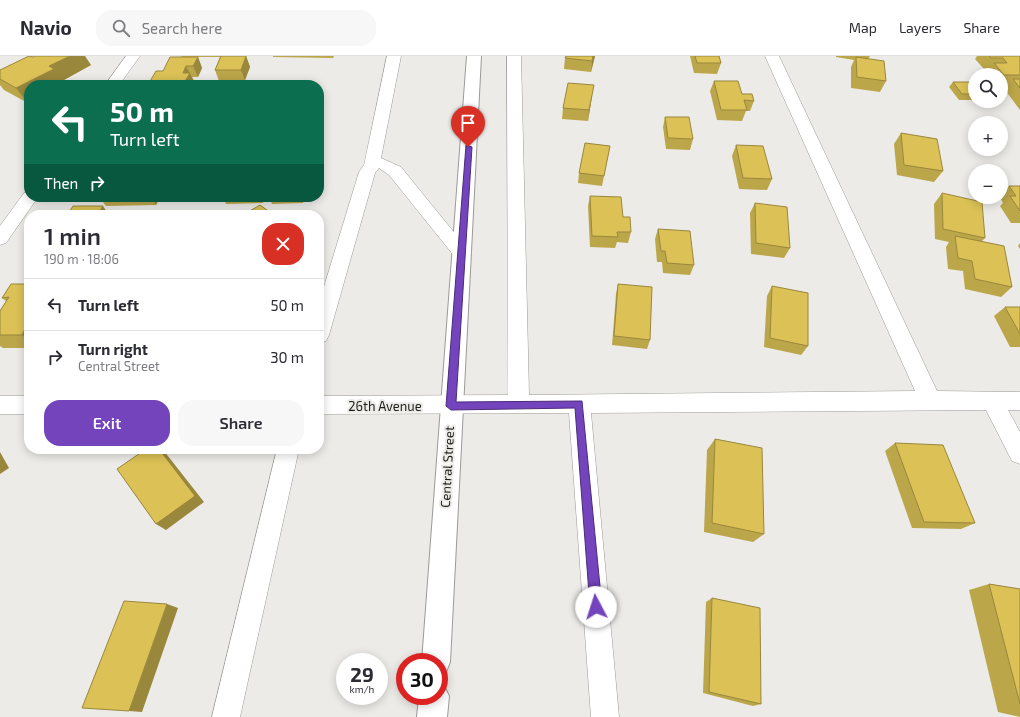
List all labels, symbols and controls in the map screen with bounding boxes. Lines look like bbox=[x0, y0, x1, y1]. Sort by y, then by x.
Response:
search box bbox=[96, 10, 376, 46]
text: Navio bbox=[20, 16, 72, 39]
icon: search bbox=[110, 17, 132, 39]
text: Search here bbox=[142, 19, 222, 37]
text: Map bbox=[849, 19, 877, 36]
text: Layers bbox=[899, 19, 941, 36]
text: Share bbox=[963, 19, 1000, 36]
map controls bbox=[968, 68, 1008, 204]
button: search bbox=[968, 68, 1008, 108]
text: 50 m bbox=[110, 94, 174, 128]
icon: left bbox=[44, 96, 96, 148]
pin bbox=[451, 106, 485, 147]
icon: arrive bbox=[457, 112, 479, 134]
button: + bbox=[968, 116, 1008, 156]
text: Turn left bbox=[110, 128, 180, 150]
button: − bbox=[968, 164, 1008, 204]
icon: right bbox=[86, 172, 108, 194]
text: Then bbox=[44, 174, 78, 192]
text: 1 min bbox=[44, 221, 101, 250]
button: close bbox=[262, 223, 304, 265]
text: 190 m · 18:06 bbox=[44, 251, 119, 267]
icon: left bbox=[44, 294, 66, 316]
text: Turn left bbox=[78, 296, 139, 314]
text: 50 m bbox=[270, 296, 304, 314]
text: Turn right bbox=[78, 340, 148, 358]
icon: right bbox=[44, 346, 66, 368]
text: 30 m bbox=[270, 348, 304, 366]
text: Central Street bbox=[78, 358, 160, 374]
street label: 26th Avenue bbox=[348, 398, 422, 414]
button: Exit bbox=[44, 400, 170, 446]
button: Share bbox=[178, 400, 304, 446]
street label: Central Street bbox=[437, 426, 457, 508]
position arrow bbox=[575, 586, 617, 628]
speed limit sign: 30 bbox=[396, 653, 448, 705]
text: 29 bbox=[350, 662, 374, 686]
text: km/h bbox=[350, 683, 374, 695]

